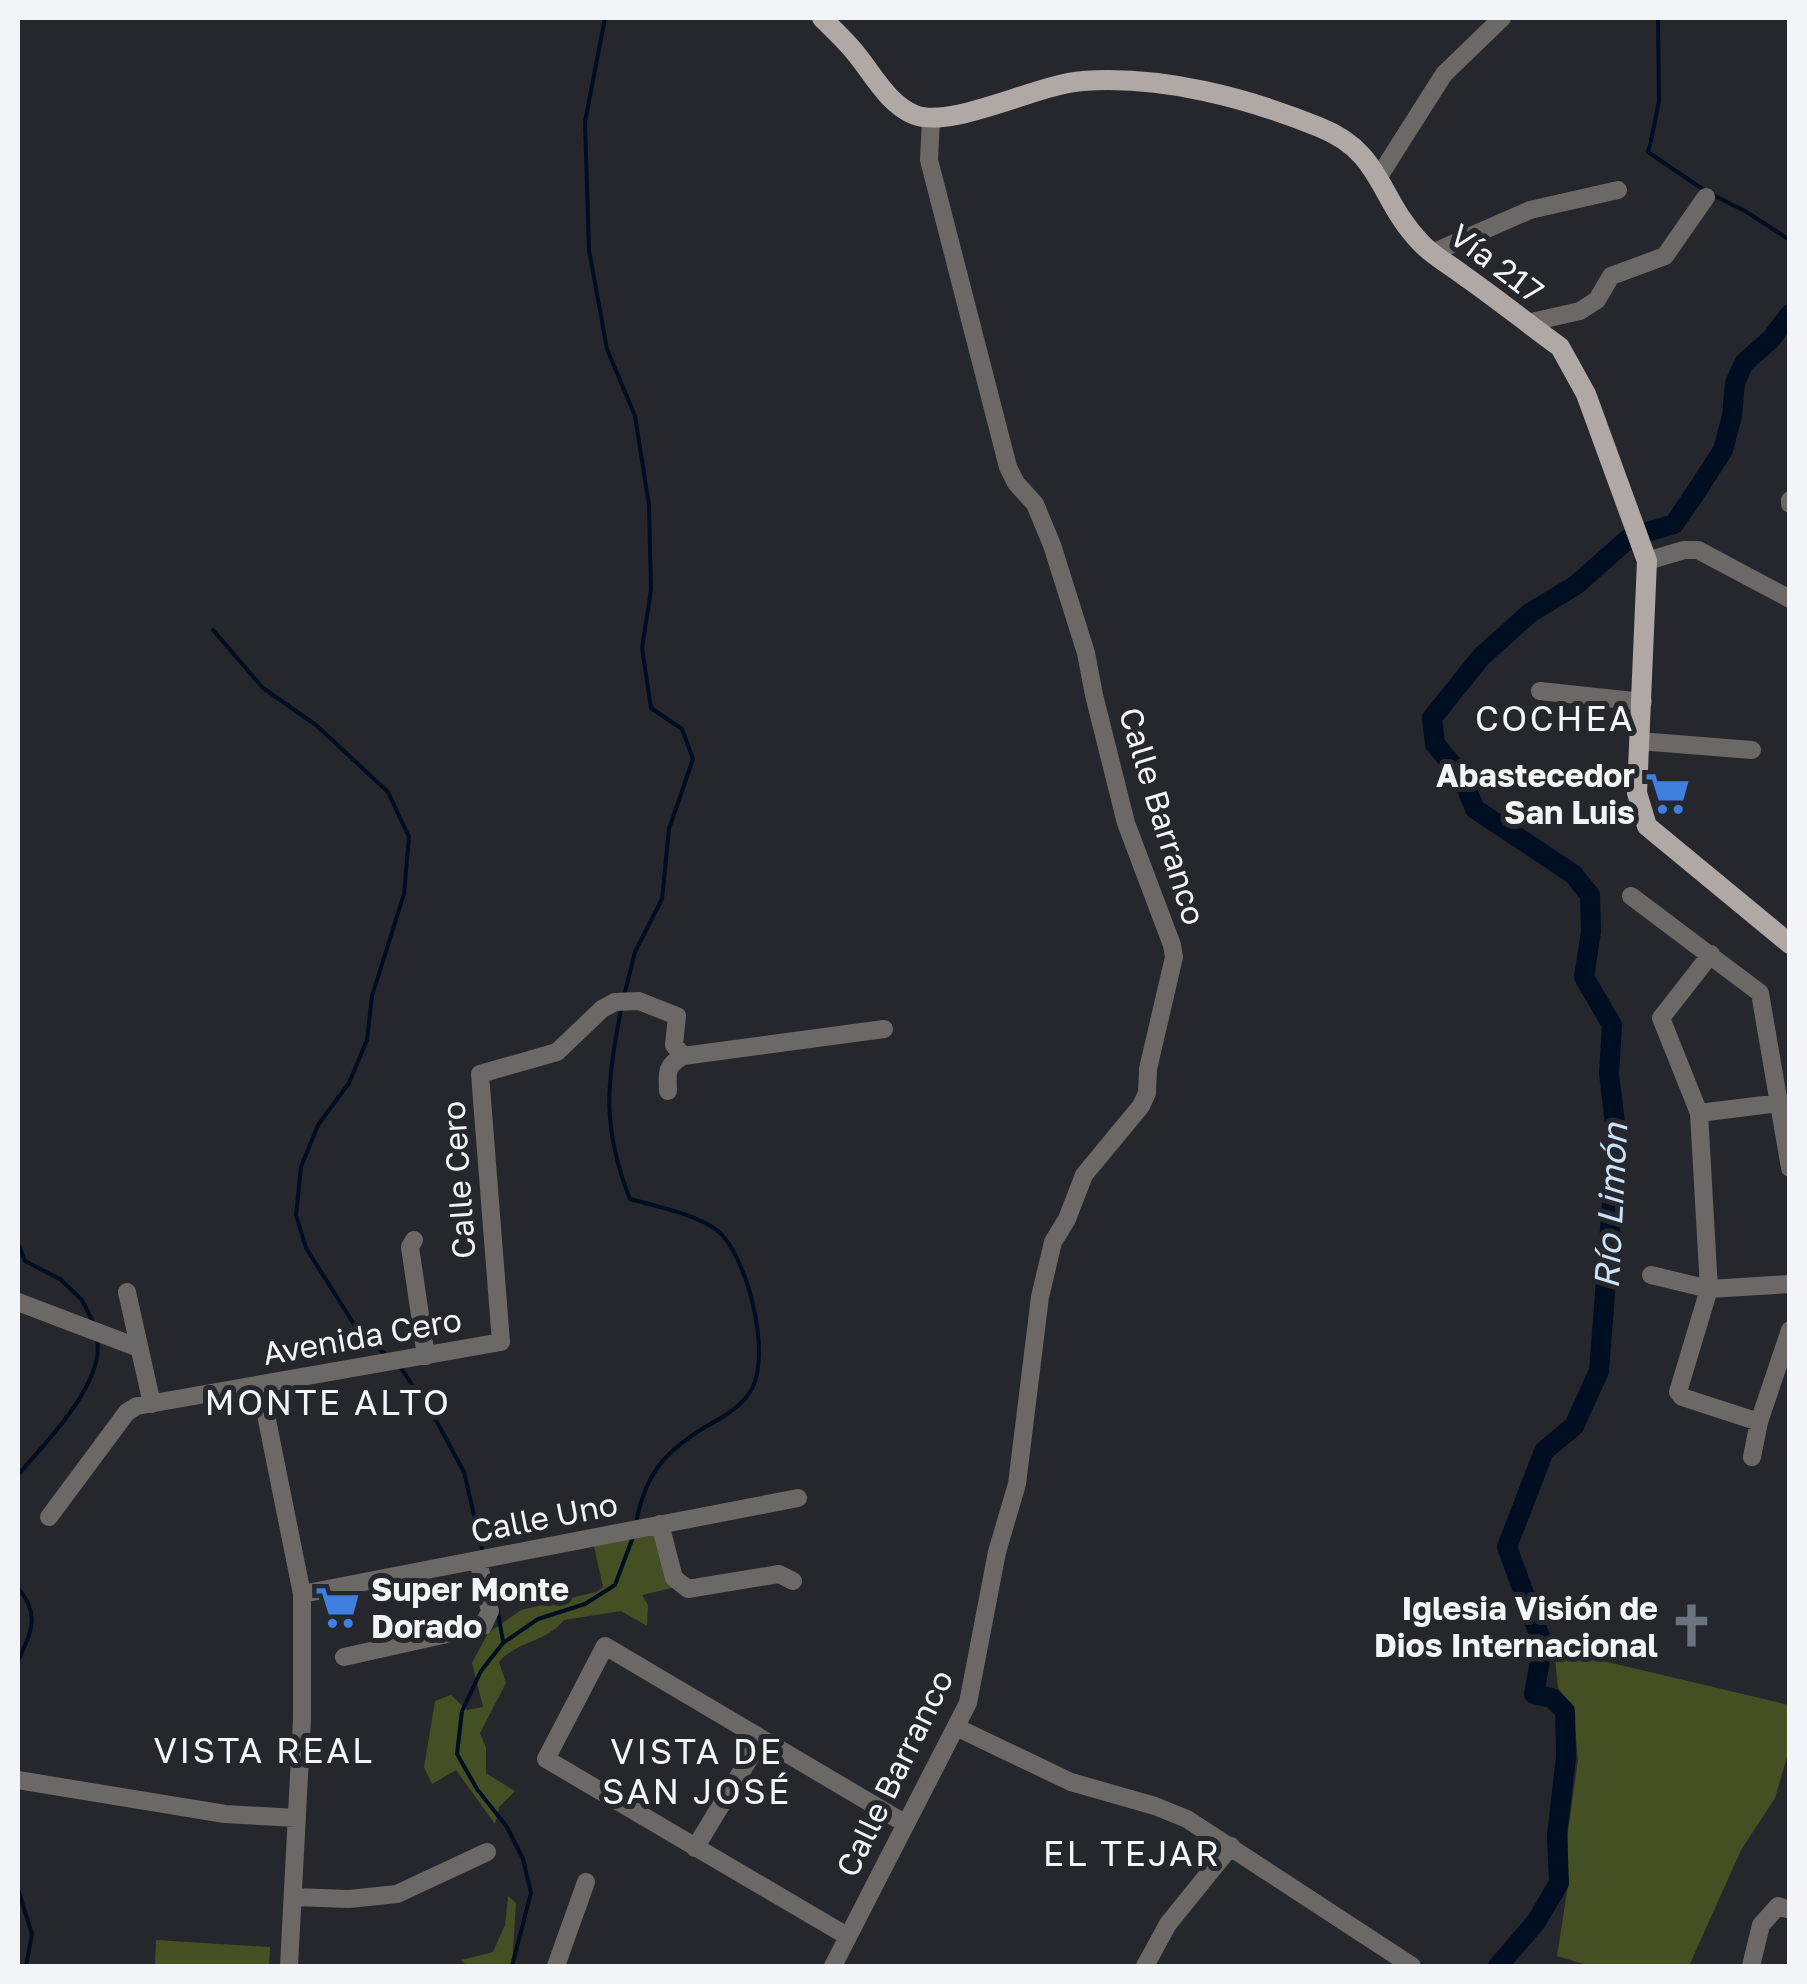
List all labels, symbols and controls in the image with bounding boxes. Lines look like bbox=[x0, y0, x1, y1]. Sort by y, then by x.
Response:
street label: Vía 217 bbox=[1443, 216, 1551, 310]
district label: COCHEA bbox=[1475, 697, 1635, 739]
street label: Calle Barranco bbox=[1112, 703, 1214, 929]
place label: Abastecedor San Luis bbox=[1436, 756, 1635, 831]
supermarket icon: Abastecedor San Luis bbox=[1644, 769, 1692, 817]
street label: Calle Cero bbox=[434, 1100, 482, 1260]
water label: Río Limón bbox=[1585, 1121, 1635, 1290]
street label: Avenida Cero bbox=[260, 1300, 464, 1372]
district label: MONTE ALTO bbox=[205, 1381, 451, 1423]
street label: Calle Uno bbox=[467, 1484, 621, 1550]
place label: Super Monte Dorado bbox=[371, 1570, 569, 1645]
supermarket icon: Super Monte Dorado bbox=[314, 1583, 362, 1631]
place label: Iglesia Visión de Dios Internacional bbox=[1374, 1589, 1658, 1664]
church icon: Iglesia Visión de Dios Internacional bbox=[1667, 1602, 1715, 1650]
street label: Calle Barranco bbox=[828, 1664, 960, 1882]
district label: VISTA REAL bbox=[153, 1729, 375, 1771]
district label: VISTA DE SAN JOSÉ bbox=[602, 1730, 792, 1812]
district label: EL TEJAR bbox=[1043, 1832, 1221, 1874]

